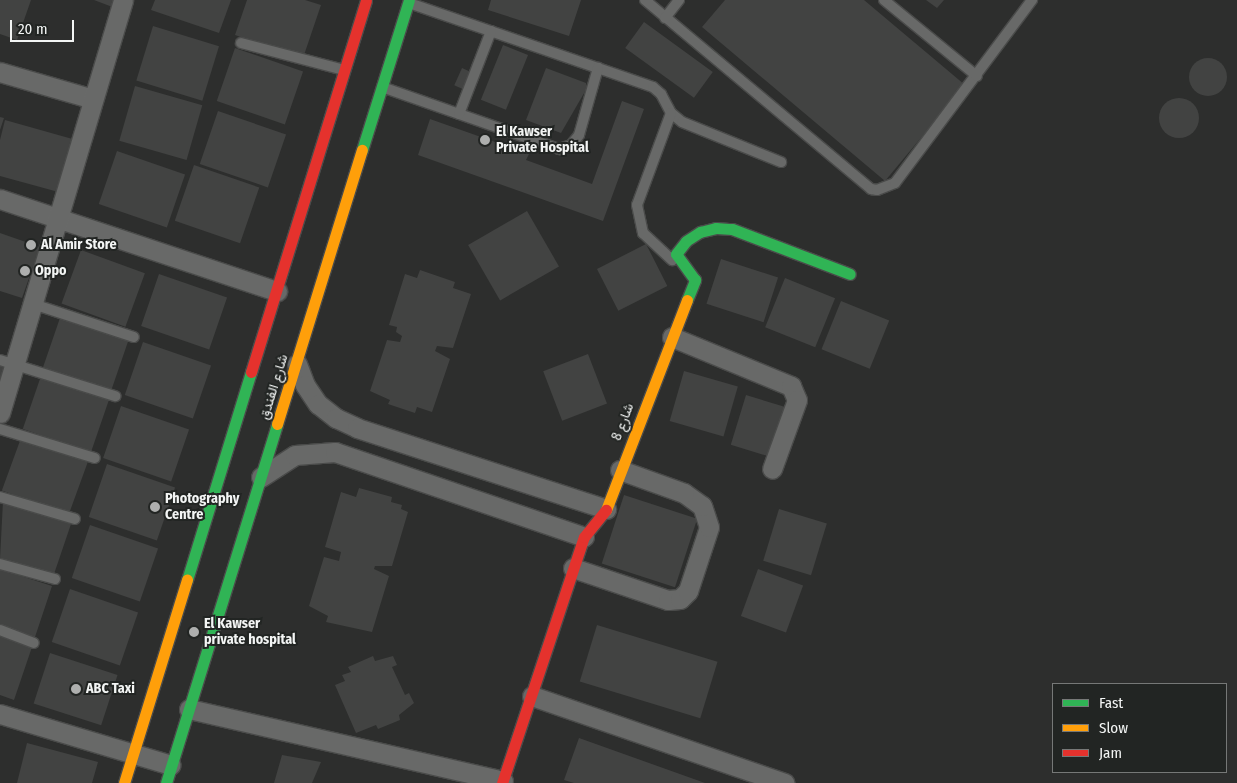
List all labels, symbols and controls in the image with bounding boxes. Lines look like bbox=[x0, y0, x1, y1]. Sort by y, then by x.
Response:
scale bar bbox=[12, 10, 76, 42]
text: 20 m bbox=[18, 20, 48, 38]
place label: El Kawser Private Hospital bbox=[496, 124, 589, 156]
marker: El Kawser Private Hospital bbox=[478, 133, 492, 147]
place label: Al Amir Store bbox=[41, 237, 117, 253]
marker: Al Amir Store bbox=[25, 239, 37, 251]
place label: Oppo bbox=[35, 263, 66, 279]
marker: Oppo bbox=[19, 265, 31, 277]
street label: شارع الفندق bbox=[256, 352, 292, 422]
street label: شارع 8 bbox=[608, 401, 638, 443]
place label: Photography Centre bbox=[165, 491, 239, 524]
marker: Photography Centre bbox=[149, 501, 161, 513]
place label: El Kawser private hospital bbox=[204, 616, 296, 648]
marker: El Kawser private hospital bbox=[188, 626, 200, 638]
place label: ABC Taxi bbox=[86, 681, 135, 697]
marker: ABC Taxi bbox=[70, 683, 82, 695]
legend bbox=[1052, 683, 1227, 773]
text: Fast bbox=[1099, 694, 1123, 712]
text: Slow bbox=[1099, 719, 1128, 737]
text: Jam bbox=[1099, 744, 1122, 762]

